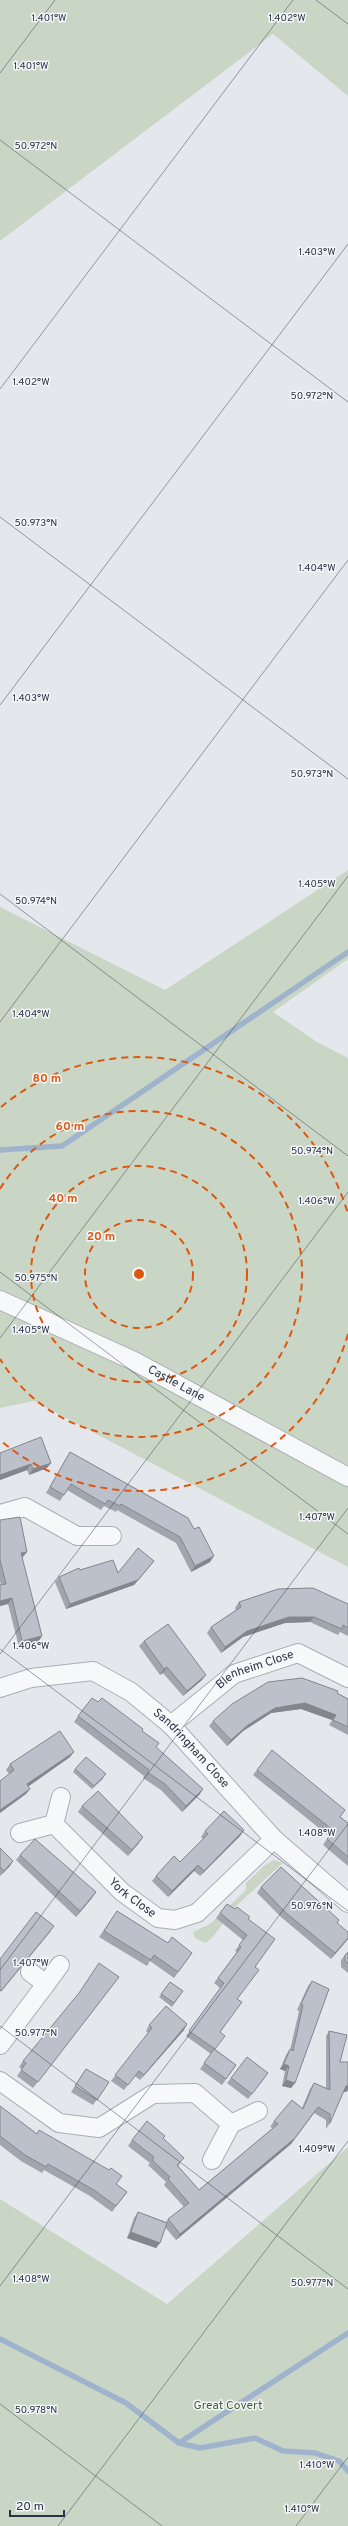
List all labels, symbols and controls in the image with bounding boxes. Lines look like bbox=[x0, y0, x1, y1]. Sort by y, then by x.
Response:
text: 1.401°W bbox=[32, 12, 66, 25]
text: 1.402°W bbox=[268, 12, 306, 25]
text: 1.401°W bbox=[14, 60, 48, 73]
text: 50.972°N bbox=[15, 140, 57, 153]
text: 1.403°W bbox=[298, 246, 336, 259]
text: 1.402°W bbox=[12, 376, 50, 389]
text: 50.972°N bbox=[291, 390, 333, 403]
text: 50.973°N bbox=[15, 517, 57, 530]
text: 1.404°W bbox=[298, 562, 336, 575]
text: 1.403°W bbox=[12, 692, 50, 705]
text: 50.973°N bbox=[291, 768, 333, 781]
text: 1.405°W bbox=[298, 878, 336, 891]
text: 50.974°N bbox=[15, 895, 57, 908]
text: 1.404°W bbox=[12, 1008, 50, 1021]
text: 80 m bbox=[33, 1071, 61, 1087]
text: 60 m bbox=[56, 1119, 84, 1135]
text: 50.974°N bbox=[291, 1145, 333, 1158]
text: 40 m bbox=[48, 1191, 78, 1207]
text: 1.406°W bbox=[298, 1195, 336, 1208]
text: 20 m bbox=[87, 1229, 115, 1245]
centre of rings bbox=[132, 1267, 146, 1281]
text: 50.975°N bbox=[14, 1272, 58, 1285]
text: 1.405°W bbox=[12, 1324, 50, 1337]
street label: Castle Lane bbox=[145, 1362, 207, 1406]
text: 1.407°W bbox=[299, 1511, 335, 1524]
text: 1.406°W bbox=[12, 1640, 50, 1653]
street label: Blenheim Close bbox=[213, 1647, 296, 1693]
street label: Sandringham Close bbox=[149, 1705, 233, 1792]
text: 1.408°W bbox=[298, 1827, 336, 1840]
street label: York Close bbox=[105, 1875, 159, 1922]
text: 50.976°N bbox=[291, 1900, 333, 1913]
text: 1.407°W bbox=[13, 1957, 49, 1970]
text: 50.977°N bbox=[15, 2027, 57, 2040]
text: 1.409°W bbox=[298, 2143, 336, 2156]
text: 1.408°W bbox=[12, 2273, 50, 2286]
text: 50.977°N bbox=[291, 2277, 333, 2290]
park label: Great Covert bbox=[193, 2398, 263, 2414]
text: 50.978°N bbox=[15, 2404, 57, 2417]
text: 1.410°W bbox=[300, 2459, 334, 2472]
scale bar bbox=[10, 2492, 64, 2518]
text: 20 m bbox=[16, 2499, 44, 2515]
text: 1.410°W bbox=[285, 2503, 319, 2516]

